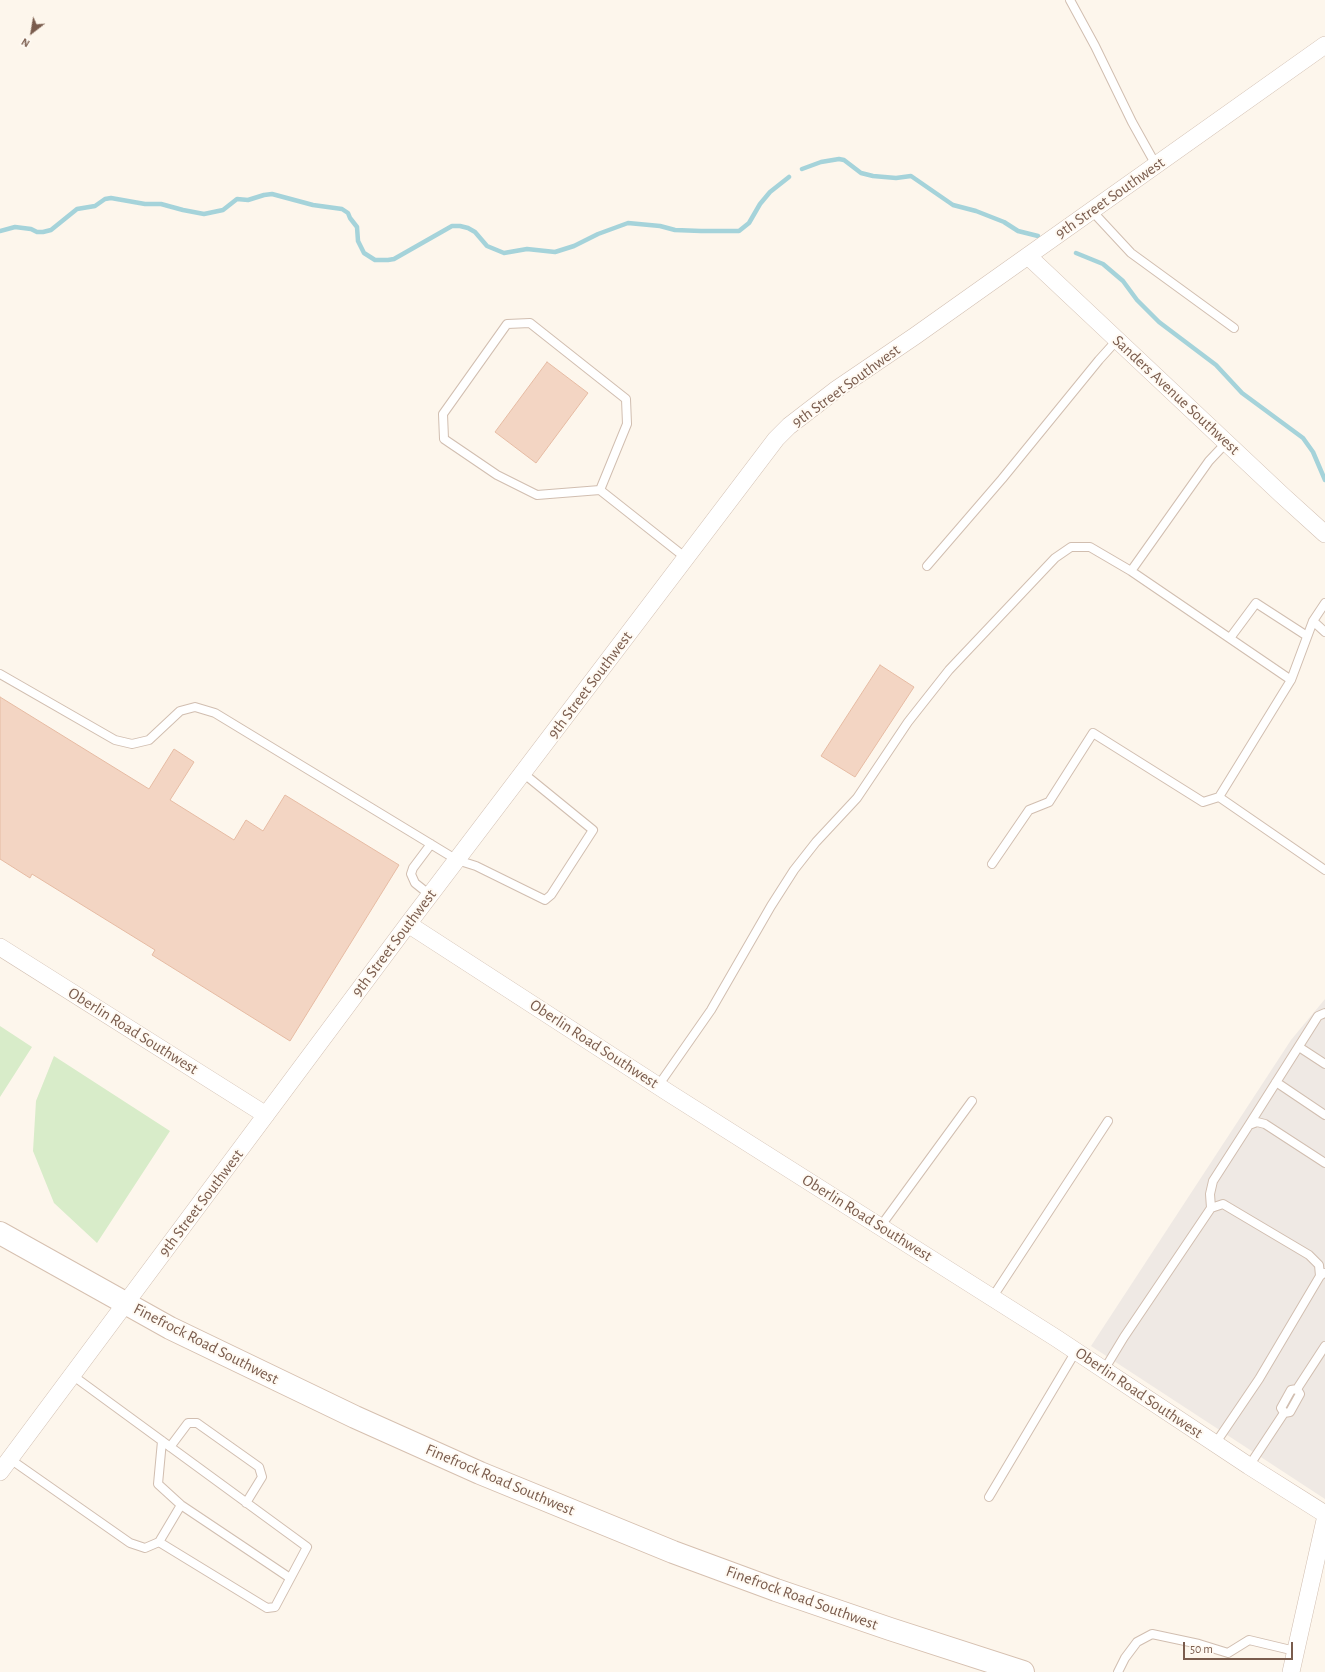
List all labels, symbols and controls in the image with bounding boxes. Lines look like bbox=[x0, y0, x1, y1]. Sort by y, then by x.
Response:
north arrow bbox=[12, 12, 52, 52]
text: N bbox=[19, 36, 32, 49]
street label: 9th Street Southwest bbox=[1052, 153, 1168, 243]
street label: Sanders Avenue Southwest bbox=[1108, 331, 1244, 459]
street label: 9th Street Southwest bbox=[788, 340, 904, 432]
street label: 9th Street Southwest bbox=[543, 628, 637, 742]
street label: 9th Street Southwest bbox=[347, 886, 441, 1000]
street label: Oberlin Road Southwest bbox=[65, 983, 201, 1079]
street label: Oberlin Road Southwest bbox=[526, 995, 662, 1093]
street label: 9th Street Southwest bbox=[154, 1146, 248, 1260]
street label: Oberlin Road Southwest bbox=[799, 1170, 935, 1266]
street label: Finefrock Road Southwest bbox=[130, 1299, 282, 1389]
street label: Oberlin Road Southwest bbox=[1072, 1343, 1206, 1443]
street label: Finefrock Road Southwest bbox=[423, 1440, 577, 1520]
street label: Finefrock Road Southwest bbox=[723, 1562, 881, 1634]
scale bar bbox=[1185, 1634, 1295, 1660]
text: 50 m bbox=[1190, 1643, 1213, 1655]

